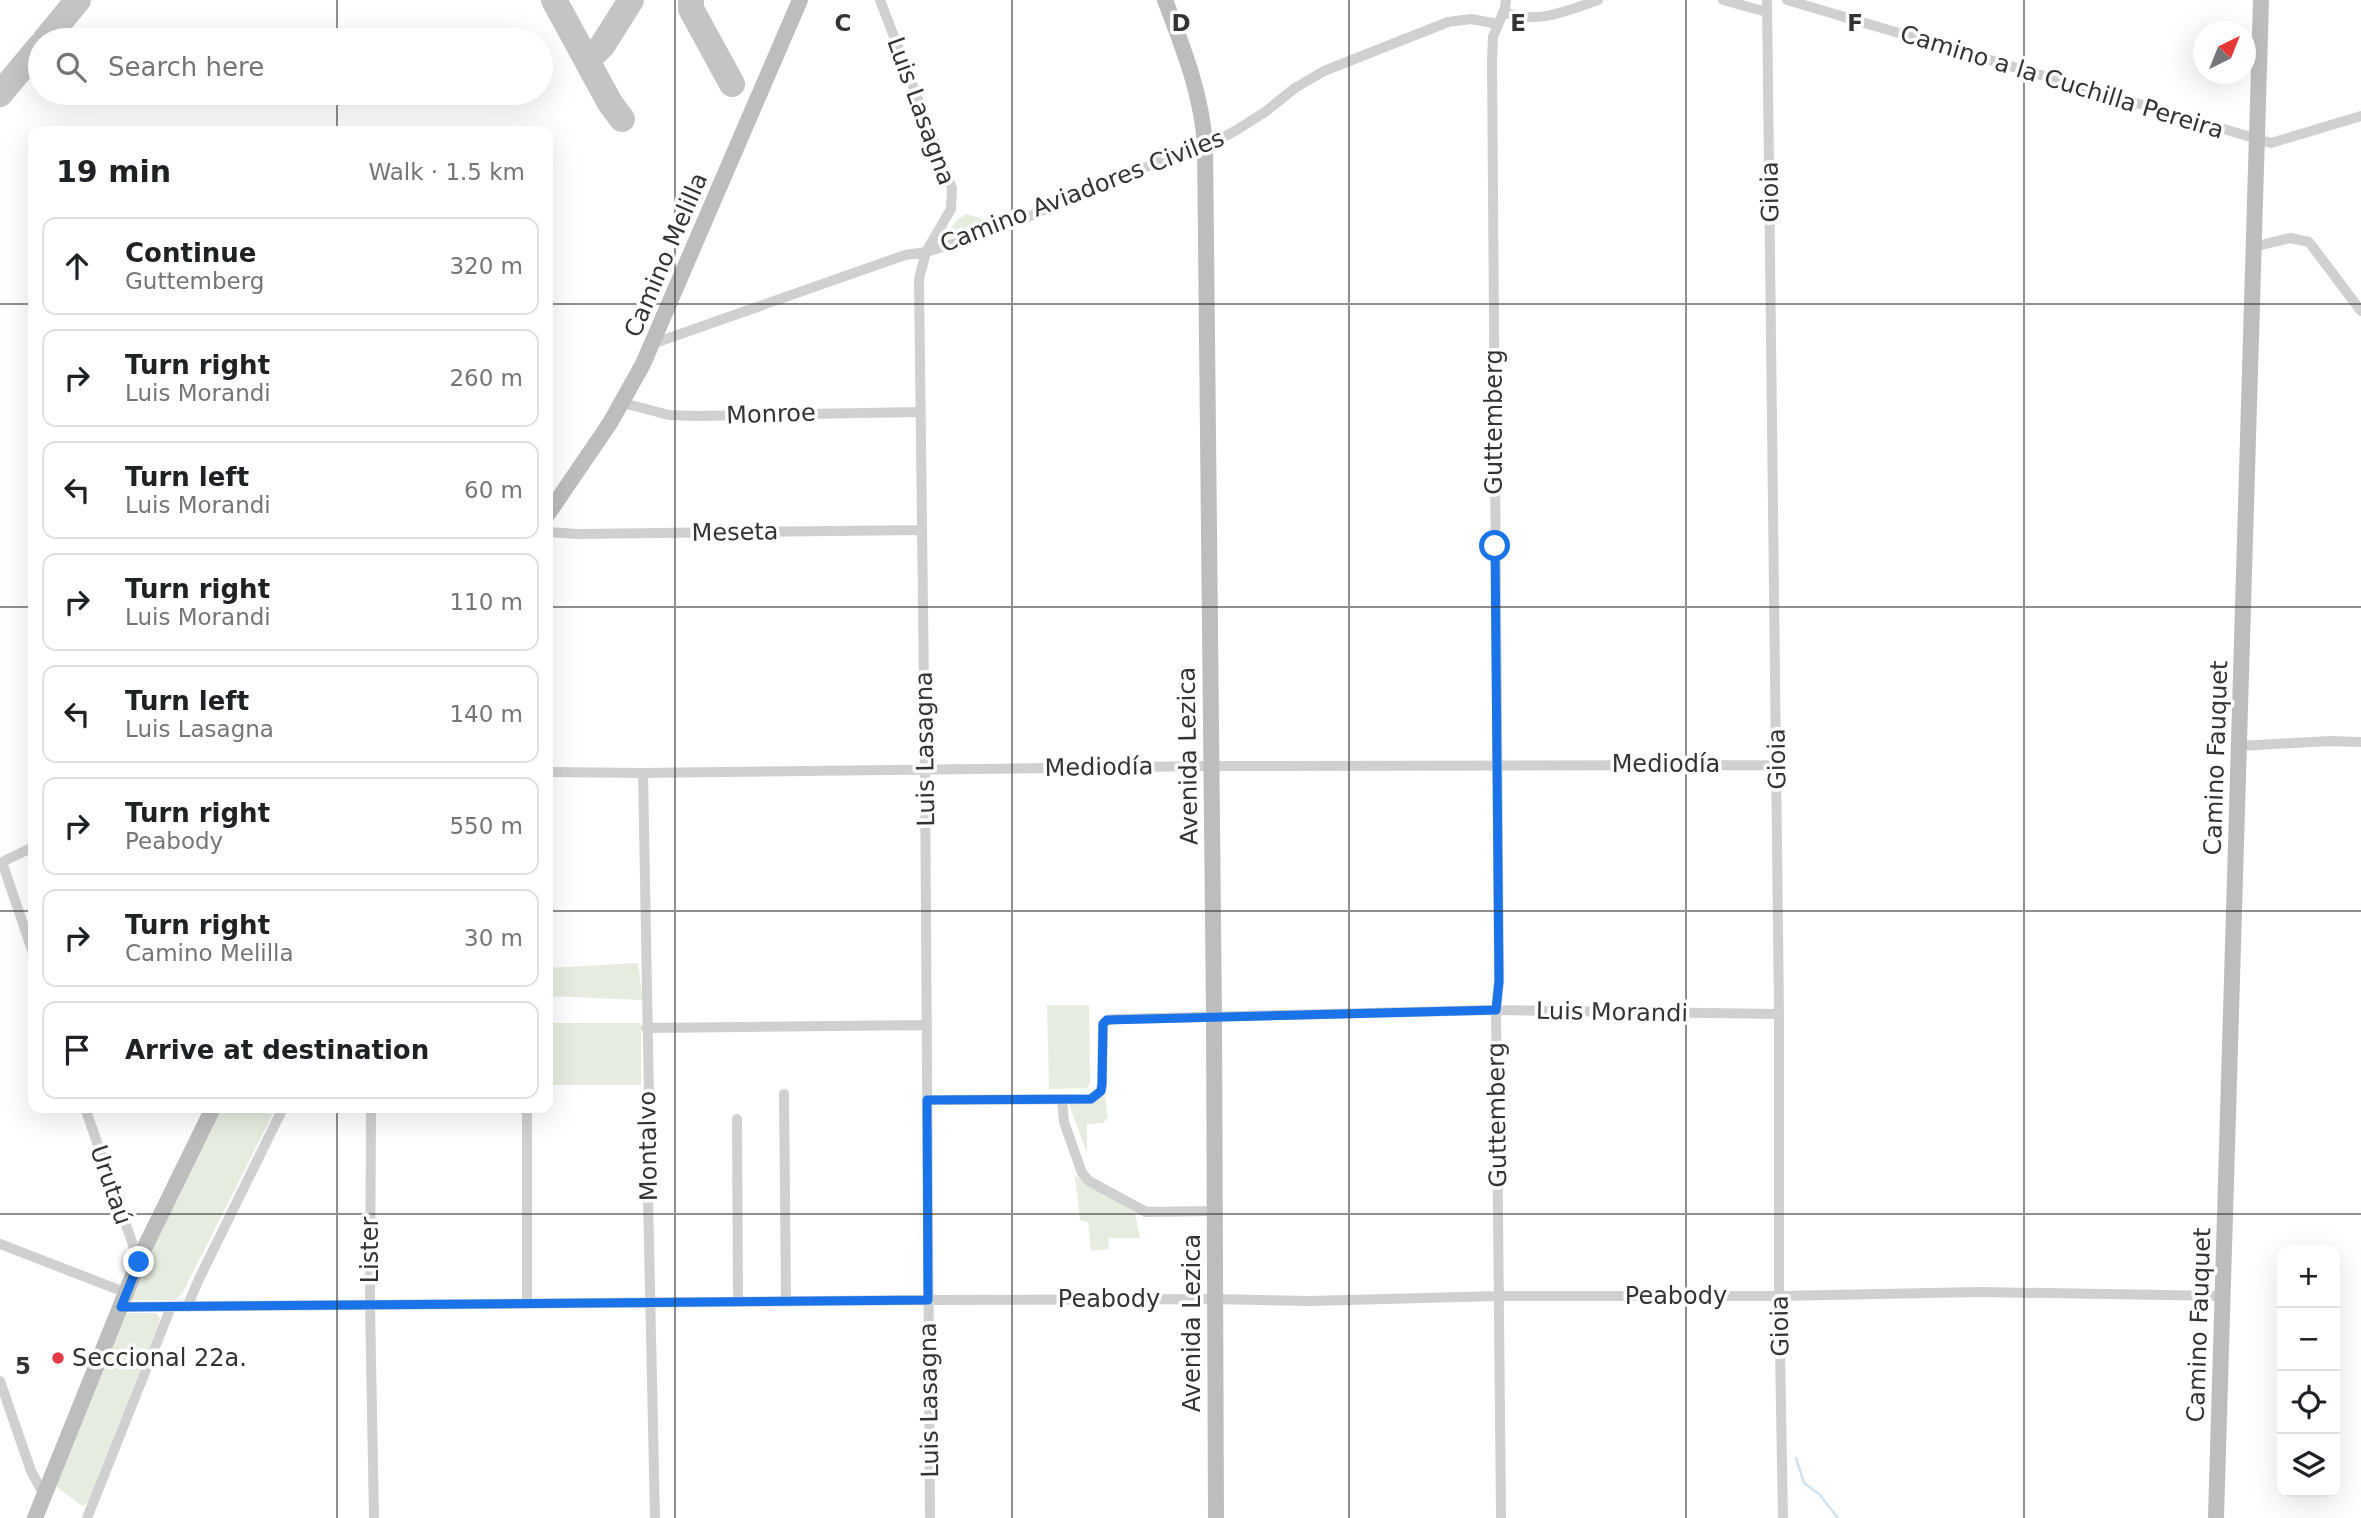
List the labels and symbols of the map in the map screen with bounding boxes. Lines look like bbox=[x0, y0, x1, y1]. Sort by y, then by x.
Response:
text: C bbox=[835, 10, 851, 36]
text: D bbox=[1171, 10, 1191, 36]
text: E bbox=[1510, 10, 1526, 36]
text: F bbox=[1847, 10, 1863, 36]
street label: Camino a la Cuchilla Pereira bbox=[1897, 19, 2227, 145]
north arrow bbox=[2193, 21, 2256, 84]
street label: Luis Lasagna bbox=[881, 33, 961, 189]
street label: Camino Aviadores Civiles bbox=[936, 124, 1228, 258]
street label: Gioia bbox=[1755, 161, 1785, 223]
street label: Camino Melilla bbox=[619, 169, 713, 341]
street label: Guttemberg bbox=[1480, 349, 1508, 495]
street label: Monroe bbox=[726, 398, 816, 430]
street label: Meseta bbox=[691, 517, 779, 547]
route start bbox=[1479, 530, 1510, 561]
street label: Camino Fauquet bbox=[2199, 660, 2233, 856]
street label: Avenida Lezica bbox=[1172, 667, 1204, 845]
street label: Luis Lasagna bbox=[910, 671, 940, 827]
street label: Gioia bbox=[1762, 728, 1792, 790]
street label: Mediodía bbox=[1612, 750, 1720, 778]
street label: Mediodía bbox=[1044, 752, 1154, 782]
street label: Luis Morandi bbox=[1536, 997, 1688, 1027]
street label: Guttemberg bbox=[1482, 1042, 1512, 1188]
street label: Montalvo bbox=[633, 1091, 663, 1201]
street label: Urutaú bbox=[84, 1142, 138, 1228]
street label: Lister bbox=[356, 1217, 384, 1283]
street label: Camino Fauquet bbox=[2182, 1227, 2216, 1423]
street label: Avenida Lezica bbox=[1178, 1234, 1206, 1412]
route end bbox=[123, 1246, 154, 1277]
street label: Peabody bbox=[1625, 1282, 1727, 1310]
street label: Peabody bbox=[1058, 1285, 1160, 1313]
street label: Gioia bbox=[1765, 1295, 1795, 1357]
street label: Luis Lasagna bbox=[914, 1322, 944, 1478]
place label: Seccional 22a. bbox=[72, 1344, 247, 1372]
marker: Seccional 22a. bbox=[50, 1350, 66, 1366]
text: 5 bbox=[15, 1353, 31, 1379]

